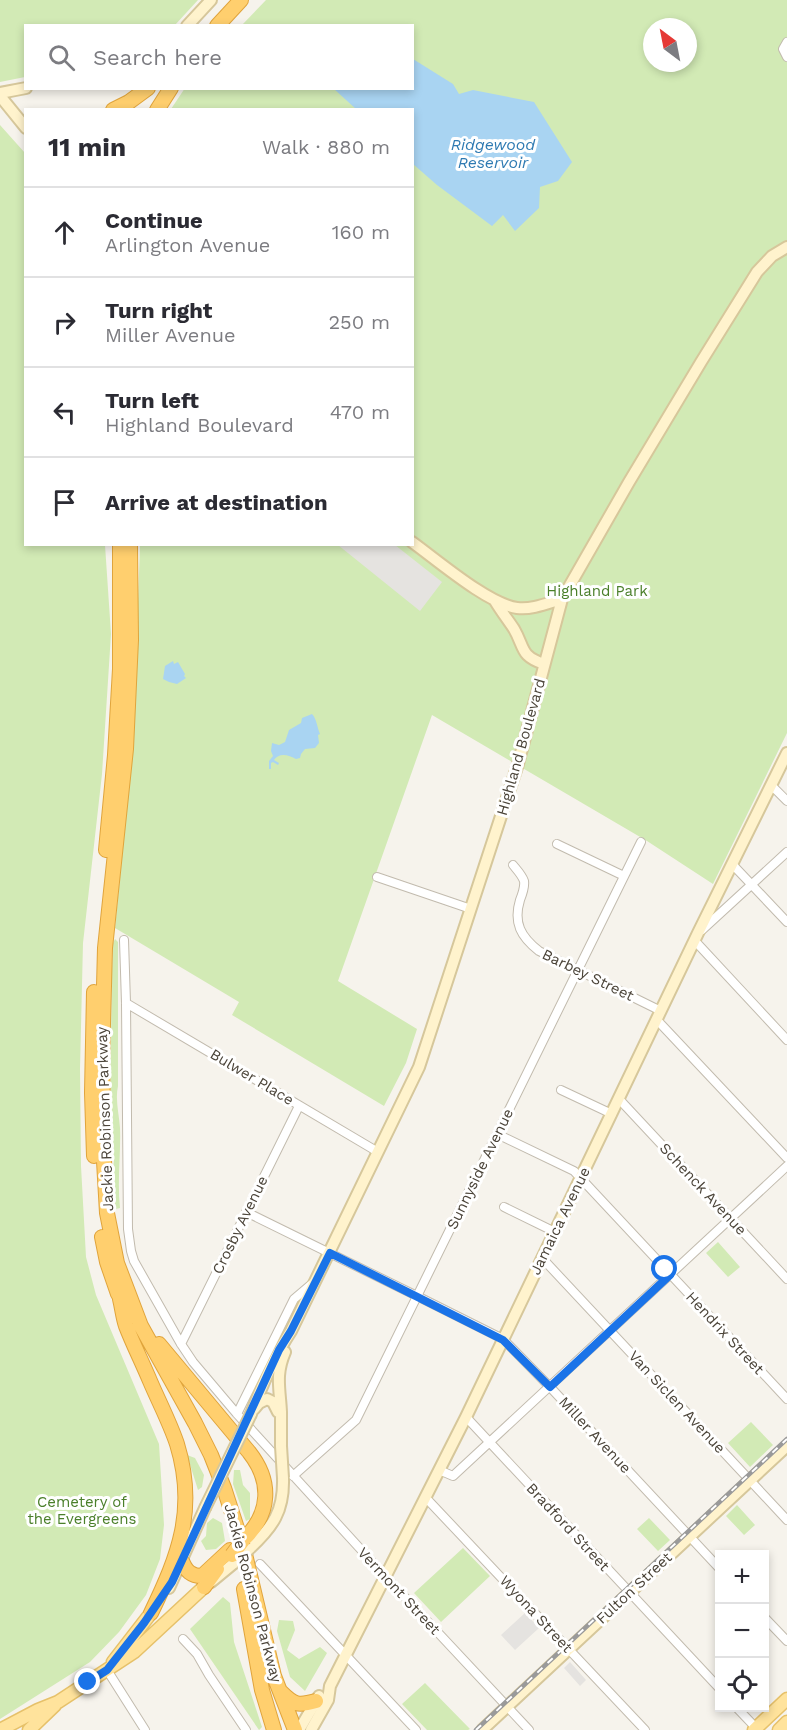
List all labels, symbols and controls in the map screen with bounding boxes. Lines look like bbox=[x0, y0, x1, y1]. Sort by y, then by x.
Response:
north arrow bbox=[643, 18, 697, 72]
search box bbox=[24, 24, 414, 90]
icon: search bbox=[45, 41, 78, 74]
text: Search here bbox=[93, 45, 222, 70]
text: 11 min bbox=[48, 132, 126, 162]
text: Walk · 880 m bbox=[262, 135, 390, 159]
water label: Ridgewood Reservoir bbox=[451, 135, 536, 172]
text: Continue bbox=[105, 208, 203, 233]
icon: ahead bbox=[48, 216, 81, 249]
text: 160 m bbox=[332, 220, 390, 244]
text: Arlington Avenue bbox=[105, 233, 270, 257]
text: Turn right bbox=[105, 298, 212, 323]
icon: right bbox=[48, 306, 81, 339]
text: 250 m bbox=[328, 310, 390, 334]
text: Miller Avenue bbox=[105, 323, 236, 347]
text: Turn left bbox=[105, 388, 199, 413]
icon: left bbox=[48, 396, 81, 429]
text: 470 m bbox=[330, 400, 390, 424]
text: Highland Boulevard bbox=[105, 413, 294, 437]
icon: arrive bbox=[48, 486, 81, 519]
text: Arrive at destination bbox=[105, 490, 328, 515]
park label: Highland Park bbox=[546, 582, 648, 600]
street label: Highland Boulevard bbox=[493, 676, 549, 818]
street label: Barbey Street bbox=[539, 945, 637, 1005]
street label: Jackie Robinson Parkway bbox=[93, 1026, 117, 1212]
street label: Bulwer Place bbox=[207, 1045, 297, 1109]
street label: Sunnyside Avenue bbox=[443, 1106, 517, 1232]
street label: Schenck Avenue bbox=[656, 1139, 750, 1239]
street label: Jamaica Avenue bbox=[526, 1164, 594, 1278]
street label: Crosby Avenue bbox=[208, 1173, 272, 1277]
route start bbox=[651, 1255, 677, 1281]
street label: Hendrix Street bbox=[682, 1288, 768, 1379]
street label: Van Siclen Avenue bbox=[625, 1347, 729, 1457]
street label: Miller Avenue bbox=[555, 1393, 635, 1477]
street label: Bradford Street bbox=[523, 1479, 614, 1575]
park label: Cemetery of the Evergreens bbox=[28, 1493, 137, 1528]
street label: Jackie Robinson Parkway bbox=[220, 1502, 286, 1685]
street label: Vermont Street bbox=[354, 1544, 445, 1639]
street label: Fulton Street bbox=[592, 1548, 676, 1628]
map controls bbox=[715, 1550, 769, 1712]
button: + bbox=[715, 1550, 769, 1604]
street label: Wyona Street bbox=[496, 1572, 577, 1657]
button: − bbox=[715, 1604, 769, 1658]
button: locate bbox=[715, 1658, 769, 1712]
route end bbox=[74, 1668, 100, 1694]

